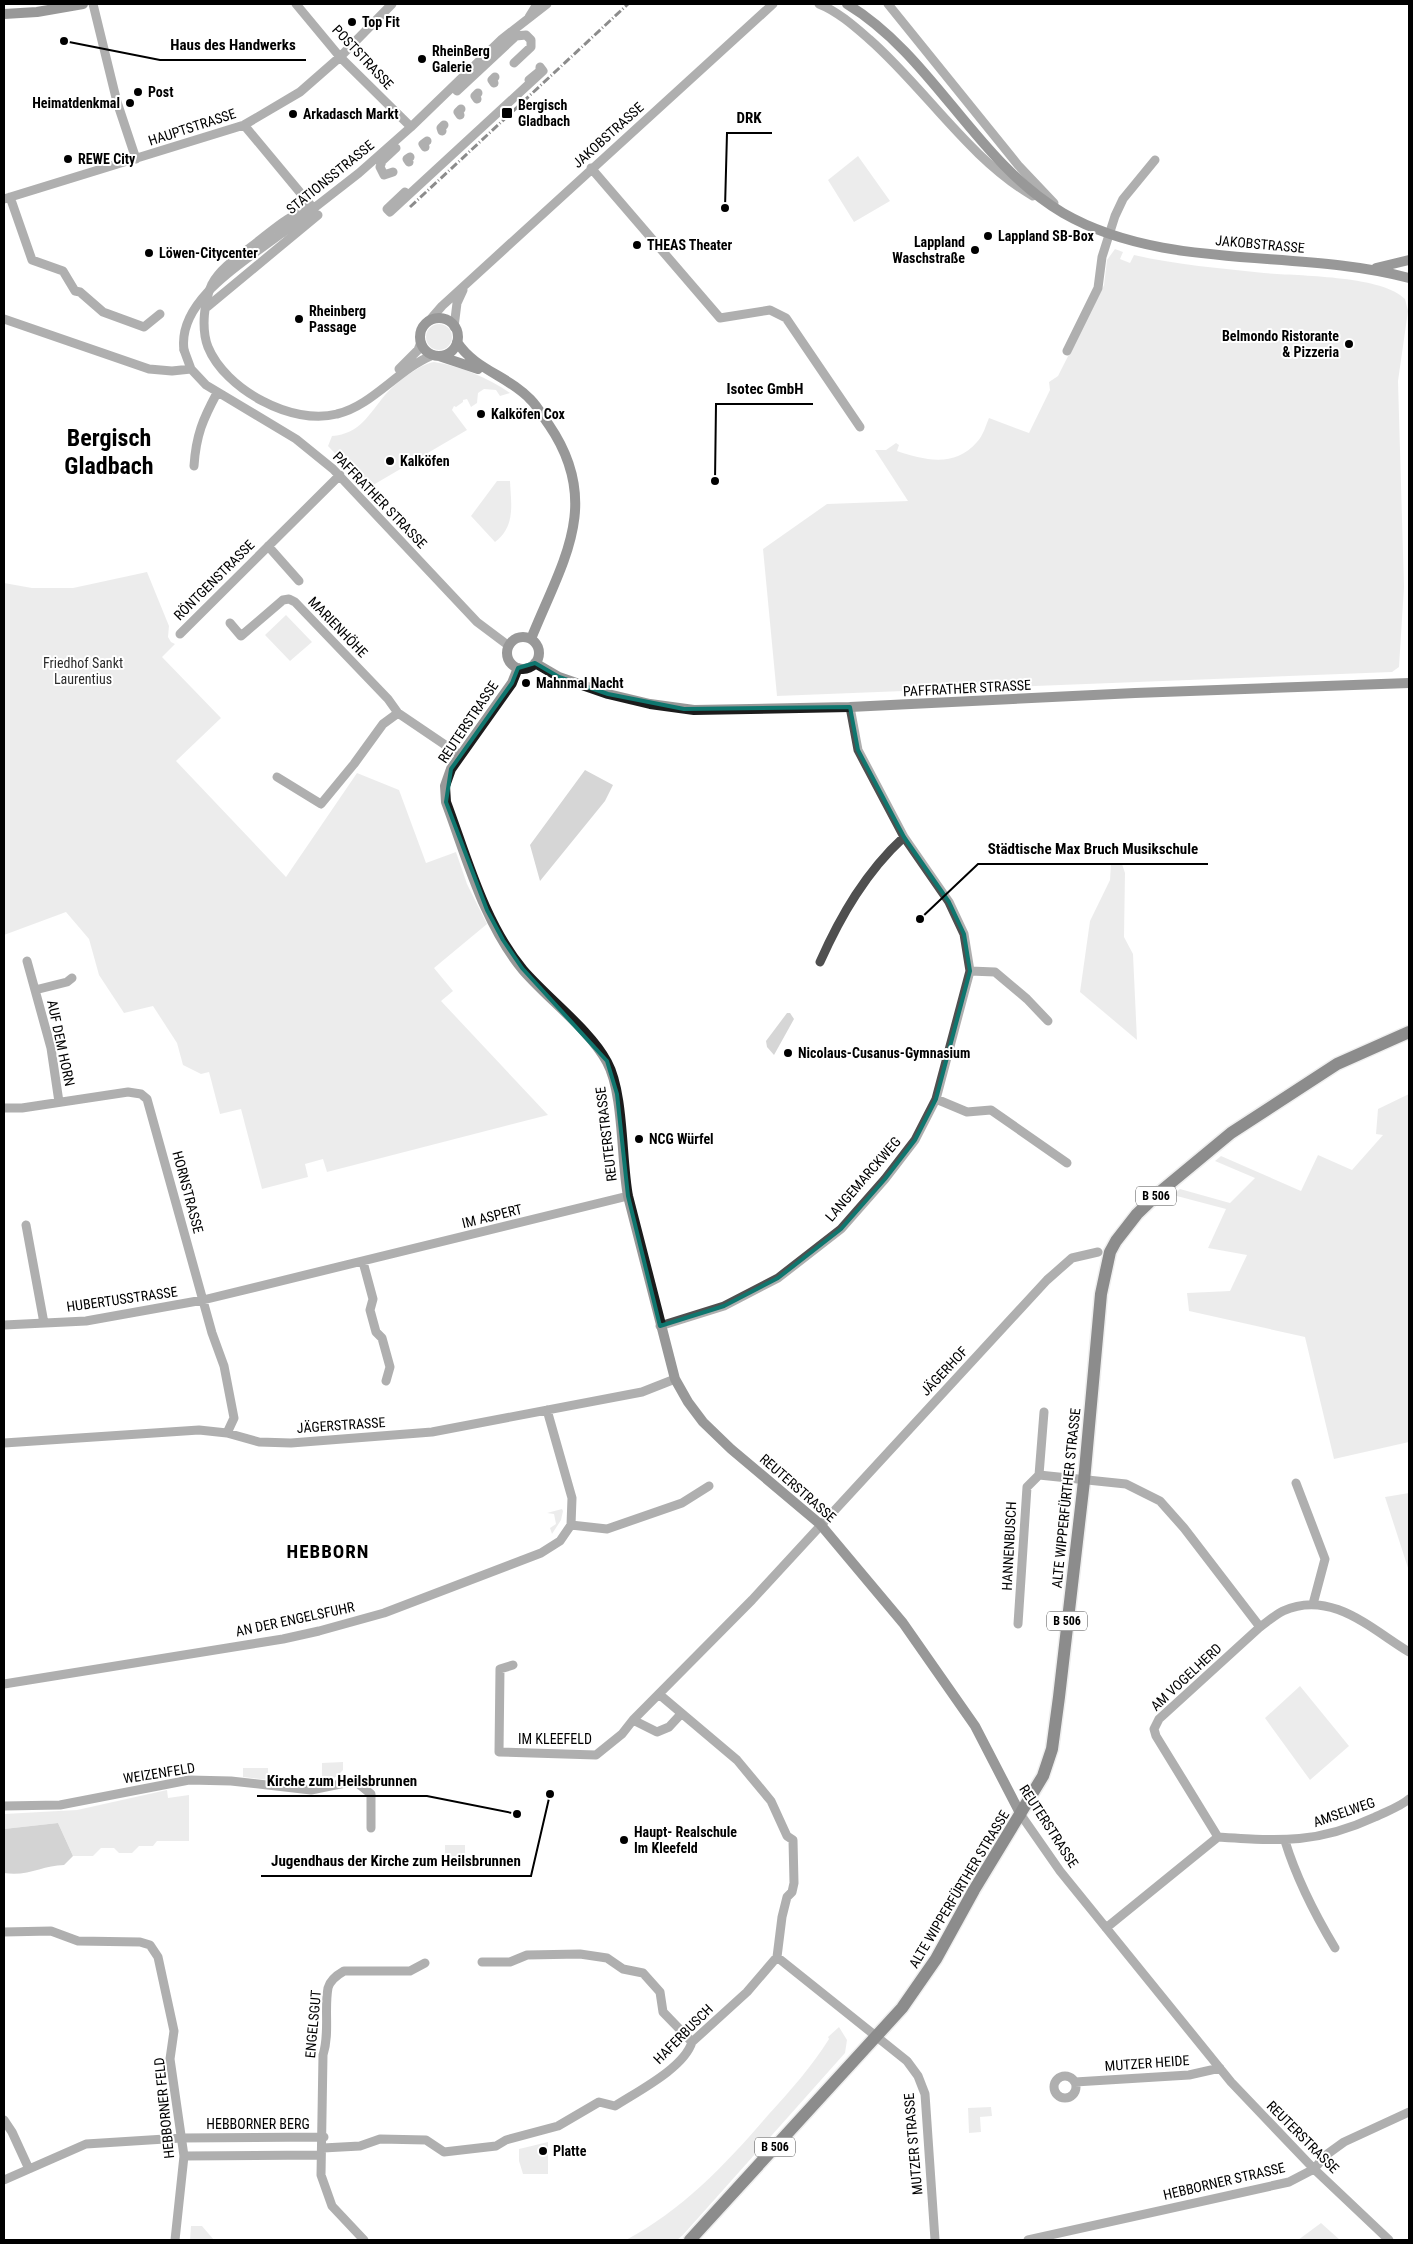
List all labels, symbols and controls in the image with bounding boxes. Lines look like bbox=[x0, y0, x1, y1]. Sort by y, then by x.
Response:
place label: Top Fit bbox=[362, 14, 400, 30]
marker: Top Fit bbox=[346, 16, 358, 28]
street label: POSTSTRASSE bbox=[329, 22, 397, 93]
callout: Haus des Handwerks bbox=[160, 30, 306, 60]
text: Haus des Handwerks bbox=[170, 36, 296, 54]
place label: RheinBerg Galerie bbox=[432, 43, 490, 75]
marker: RheinBerg Galerie bbox=[416, 53, 428, 65]
place label: Post bbox=[148, 84, 173, 100]
marker: Post bbox=[132, 86, 144, 98]
place label: Heimatdenkmal bbox=[32, 95, 120, 111]
marker: Heimatdenkmal bbox=[124, 97, 136, 109]
place label: Bergisch Gladbach bbox=[518, 97, 570, 129]
street label: JAKOBSTRASSE bbox=[569, 99, 647, 171]
callout: DRK bbox=[727, 103, 772, 133]
street label: HAUPTSTRASSE bbox=[146, 105, 238, 149]
place label: Arkadasch Markt bbox=[303, 106, 399, 122]
marker: Bergisch Gladbach bbox=[500, 106, 514, 120]
marker: Arkadasch Markt bbox=[287, 108, 299, 120]
text: DRK bbox=[736, 109, 762, 127]
street label: STATIONSSTRASSE bbox=[283, 137, 377, 217]
place label: REWE City bbox=[78, 151, 136, 167]
marker: REWE City bbox=[62, 153, 74, 165]
place label: Lappland SB-Box bbox=[998, 228, 1094, 244]
marker: Lappland SB-Box bbox=[982, 230, 994, 242]
street label: JAKOBSTRASSE bbox=[1215, 232, 1305, 256]
place label: Lappland Waschstraße bbox=[892, 234, 965, 266]
place label: THEAS Theater bbox=[647, 237, 733, 253]
marker: THEAS Theater bbox=[631, 239, 643, 251]
marker: Lappland Waschstraße bbox=[969, 244, 981, 256]
place label: Löwen-Citycenter bbox=[159, 245, 258, 261]
marker: Löwen-Citycenter bbox=[143, 247, 155, 259]
place label: Rheinberg Passage bbox=[309, 303, 366, 335]
marker: Rheinberg Passage bbox=[293, 313, 305, 325]
place label: Belmondo Ristorante & Pizzeria bbox=[1222, 328, 1339, 360]
marker: Belmondo Ristorante & Pizzeria bbox=[1343, 338, 1355, 350]
callout: Isotec GmbH bbox=[716, 374, 813, 404]
text: Isotec GmbH bbox=[727, 380, 804, 398]
place label: Kalköfen Cox bbox=[491, 406, 566, 422]
marker: Kalköfen Cox bbox=[475, 408, 487, 420]
district label: Bergisch Gladbach bbox=[64, 424, 154, 480]
street label: PAFFRATHER STRASSE bbox=[330, 448, 430, 552]
place label: Kalköfen bbox=[400, 453, 450, 469]
marker: Kalköfen bbox=[384, 455, 396, 467]
street label: RÖNTGENSTRASSE bbox=[171, 537, 257, 623]
street label: MARIENHÖHE bbox=[305, 593, 371, 661]
park label: Friedhof Sankt Laurentius bbox=[43, 655, 123, 687]
place label: Mahnmal Nacht bbox=[536, 675, 624, 691]
marker: Mahnmal Nacht bbox=[520, 677, 532, 689]
street label: PAFFRATHER STRASSE bbox=[903, 677, 1031, 699]
street label: REUTERSTRASSE bbox=[435, 678, 501, 766]
callout: Städtische Max Bruch Musikschule bbox=[978, 834, 1208, 864]
text: Städtische Max Bruch Musikschule bbox=[988, 840, 1198, 858]
street label: AUF DEM HORN bbox=[44, 998, 78, 1088]
place label: Nicolaus-Cusanus-Gymnasium bbox=[798, 1045, 970, 1061]
marker: Nicolaus-Cusanus-Gymnasium bbox=[782, 1047, 794, 1059]
street label: REUTERSTRASSE bbox=[592, 1086, 620, 1182]
place label: NCG Würfel bbox=[649, 1131, 714, 1147]
marker: NCG Würfel bbox=[633, 1133, 645, 1145]
street label: LANGEMARCKWEG bbox=[822, 1134, 904, 1224]
street label: HORNSTRASSE bbox=[169, 1149, 207, 1235]
road number: B 506 bbox=[1136, 1186, 1176, 1206]
street label: IM ASPERT bbox=[460, 1201, 524, 1231]
street label: HUBERTUSSTRASSE bbox=[65, 1283, 179, 1315]
street label: JÄGERHOF bbox=[917, 1343, 971, 1399]
street label: ALTE WIPPERFÜRTHER STRASSE bbox=[1049, 1407, 1083, 1589]
street label: JÄGERSTRASSE bbox=[296, 1414, 386, 1436]
street label: REUTERSTRASSE bbox=[757, 1451, 839, 1525]
street label: HANNENBUSCH bbox=[999, 1501, 1019, 1591]
district label: HEBBORN bbox=[287, 1540, 369, 1563]
street label: AN DER ENGELSFUHR bbox=[234, 1598, 356, 1639]
road number: B 506 bbox=[1047, 1612, 1087, 1630]
street label: AM VOGELHERD bbox=[1147, 1640, 1225, 1714]
street label: IM KLEEFELD bbox=[518, 1731, 592, 1747]
street label: WEIZENFELD bbox=[122, 1759, 196, 1787]
callout: Kirche zum Heilsbrunnen bbox=[257, 1766, 427, 1796]
text: Kirche zum Heilsbrunnen bbox=[267, 1772, 417, 1790]
street label: REUTERSTRASSE bbox=[1016, 1782, 1082, 1870]
street label: AMSELWEG bbox=[1311, 1794, 1377, 1830]
street label: ALTE WIPPERFÜRTHER STRASSE bbox=[906, 1807, 1012, 1971]
place label: Haupt- Realschule Im Kleefeld bbox=[634, 1824, 737, 1856]
marker: Haupt- Realschule Im Kleefeld bbox=[618, 1834, 630, 1846]
callout: Jugendhaus der Kirche zum Heilsbrunnen bbox=[261, 1846, 531, 1876]
text: Jugendhaus der Kirche zum Heilsbrunnen bbox=[271, 1852, 521, 1870]
street label: ENGELSGUT bbox=[302, 1989, 324, 2059]
street label: HAFERBUSCH bbox=[650, 2001, 716, 2067]
street label: MUTZER HEIDE bbox=[1104, 2052, 1190, 2074]
street label: HEBBORNER FELD bbox=[151, 2057, 177, 2159]
street label: MUTZER STRASSE bbox=[901, 2092, 925, 2196]
street label: REUTERSTRASSE bbox=[1264, 2098, 1342, 2176]
street label: HEBBORNER BERG bbox=[206, 2116, 310, 2132]
road number: B 506 bbox=[755, 2138, 795, 2156]
place label: Platte bbox=[553, 2143, 587, 2159]
marker: Platte bbox=[537, 2145, 549, 2157]
street label: HEBBORNER STRASSE bbox=[1162, 2159, 1287, 2203]

